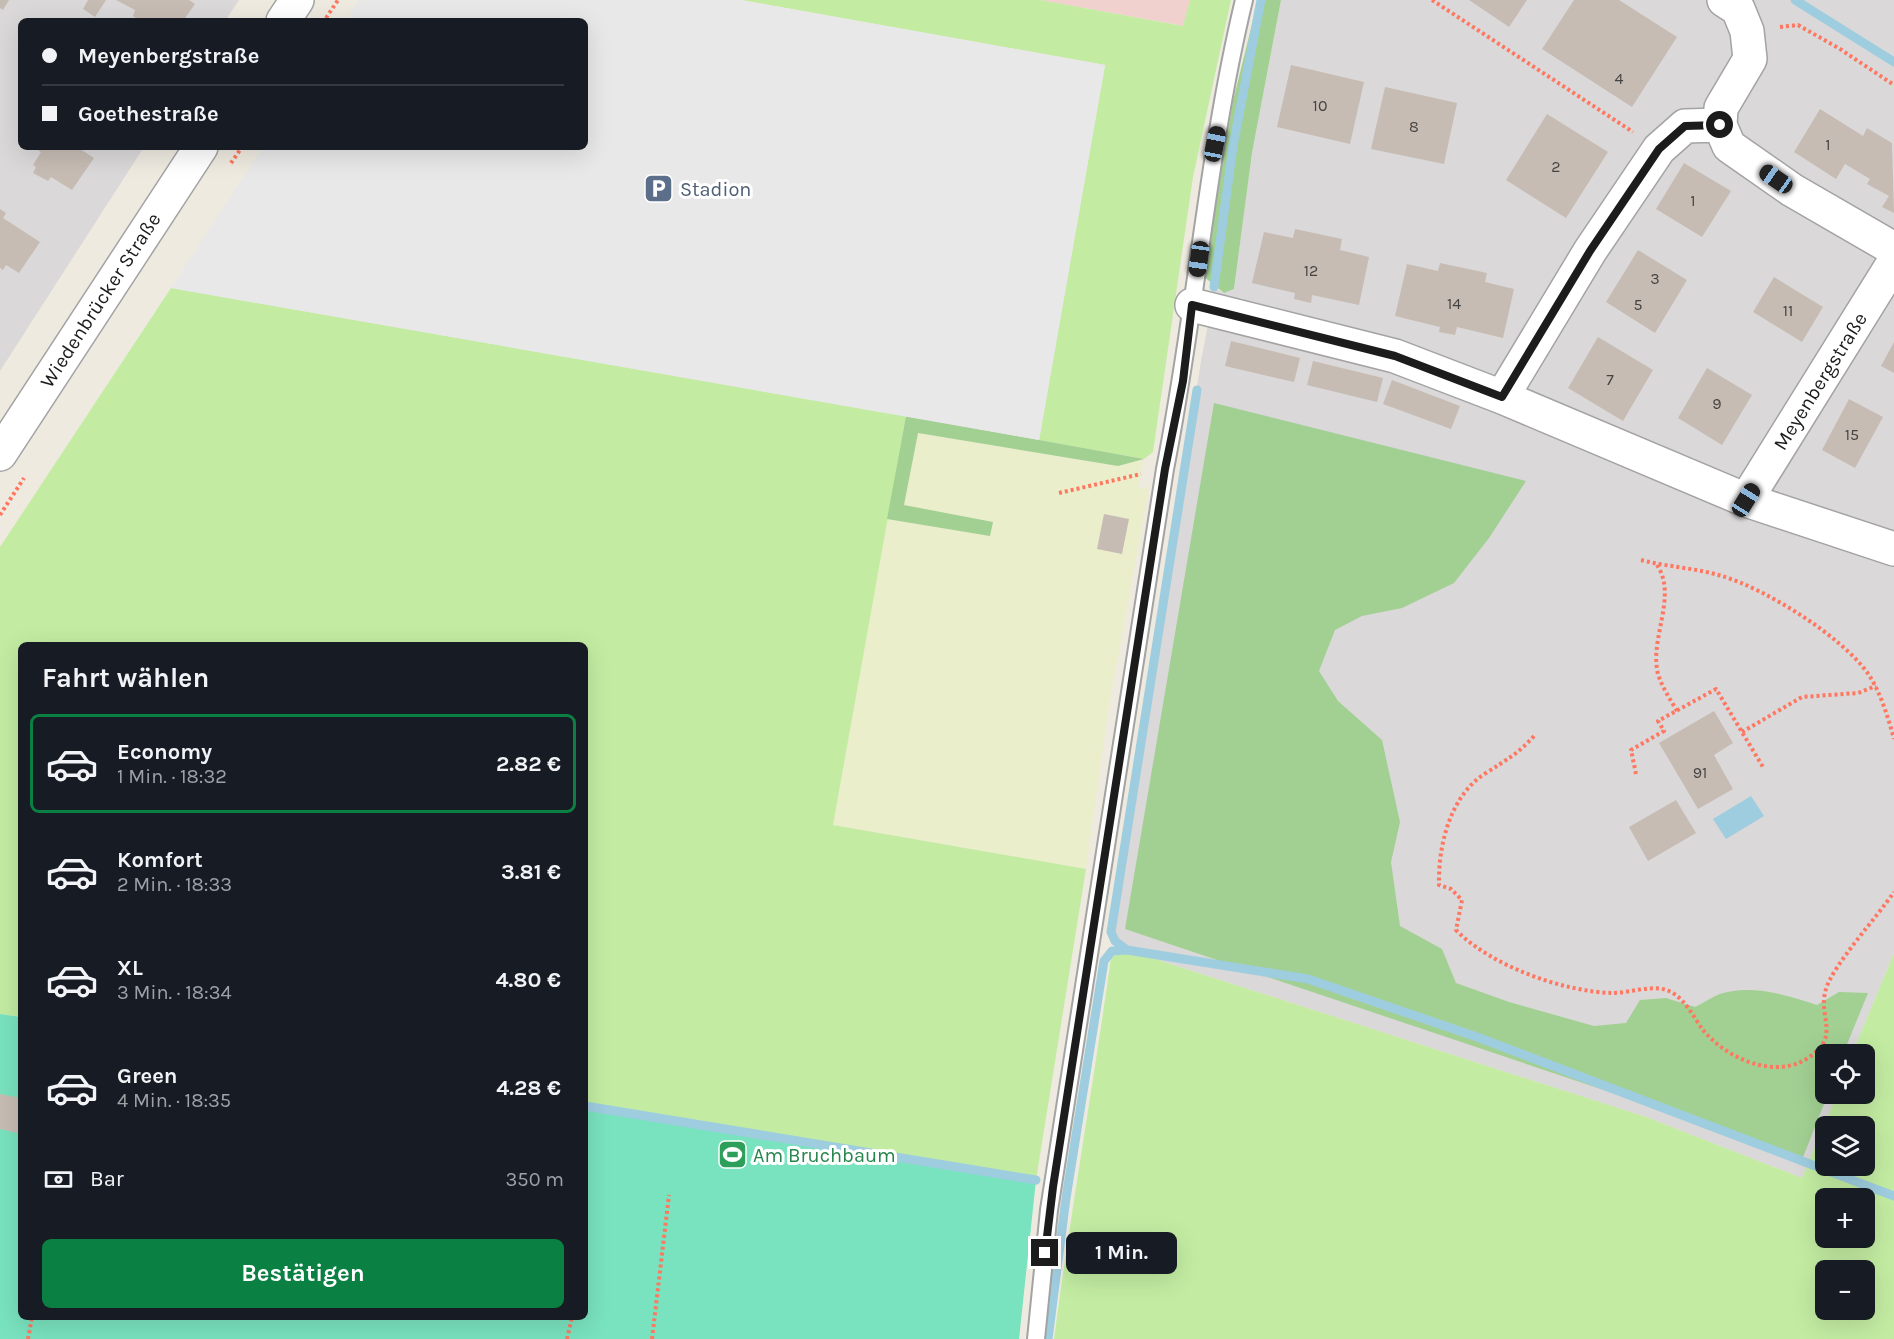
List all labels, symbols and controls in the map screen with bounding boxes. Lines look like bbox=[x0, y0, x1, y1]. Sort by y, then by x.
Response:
text: Meyenbergstraße bbox=[78, 43, 260, 69]
house number: 4 bbox=[1615, 69, 1624, 88]
house number: 10 bbox=[1313, 96, 1327, 115]
text: Goethestraße bbox=[78, 101, 219, 127]
route start bbox=[1706, 111, 1733, 138]
house number: 8 bbox=[1409, 117, 1419, 136]
car bbox=[1203, 125, 1227, 163]
house number: 1 bbox=[1825, 135, 1831, 154]
house number: 2 bbox=[1551, 157, 1561, 176]
car bbox=[1756, 161, 1796, 197]
parking icon: Stadion bbox=[643, 173, 675, 205]
place label: Stadion bbox=[680, 178, 751, 201]
house number: 1 bbox=[1690, 191, 1696, 210]
street label: Wiedenbrücker Straße bbox=[35, 209, 166, 392]
car bbox=[1188, 240, 1210, 278]
house number: 12 bbox=[1304, 261, 1318, 280]
house number: 3 bbox=[1650, 269, 1660, 288]
house number: 14 bbox=[1447, 294, 1461, 313]
house number: 5 bbox=[1633, 295, 1643, 314]
house number: 11 bbox=[1783, 301, 1793, 320]
street label: Meyenbergstraße bbox=[1769, 308, 1872, 454]
house number: 7 bbox=[1606, 370, 1614, 389]
house number: 9 bbox=[1712, 394, 1722, 413]
house number: 15 bbox=[1845, 425, 1859, 444]
car bbox=[1729, 480, 1763, 520]
text: Fahrt wählen bbox=[42, 662, 209, 694]
icon: car bbox=[45, 737, 99, 791]
text: Economy bbox=[117, 739, 212, 765]
text: 2.82 € bbox=[496, 751, 561, 777]
house number: 91 bbox=[1693, 763, 1707, 782]
text: 1 Min. · 18:32 bbox=[117, 765, 227, 788]
icon: car bbox=[45, 845, 99, 899]
text: Komfort bbox=[117, 847, 203, 873]
text: 3.81 € bbox=[501, 859, 561, 885]
text: 2 Min. · 18:33 bbox=[117, 873, 232, 896]
icon: car bbox=[45, 953, 99, 1007]
text: XL bbox=[117, 955, 143, 981]
text: 4.80 € bbox=[496, 967, 561, 993]
text: 3 Min. · 18:34 bbox=[117, 981, 232, 1004]
map controls bbox=[1815, 1044, 1875, 1320]
button: locate bbox=[1815, 1044, 1875, 1104]
icon: car bbox=[45, 1061, 99, 1115]
text: Green bbox=[117, 1063, 178, 1089]
text: 4.28 € bbox=[496, 1075, 561, 1101]
text: 4 Min. · 18:35 bbox=[117, 1089, 231, 1112]
button: layers bbox=[1815, 1116, 1875, 1176]
sports icon: Am Bruchbaum bbox=[716, 1139, 748, 1171]
place label: Am Bruchbaum bbox=[753, 1144, 896, 1167]
icon: cash bbox=[42, 1163, 75, 1196]
text: Bar bbox=[90, 1166, 124, 1192]
text: 350 m bbox=[506, 1168, 564, 1191]
button: + bbox=[1815, 1188, 1875, 1248]
callout: 1 Min. bbox=[1066, 1232, 1177, 1274]
button: Bestätigen bbox=[42, 1239, 564, 1308]
route end bbox=[1031, 1239, 1058, 1266]
text: 1 Min. bbox=[1095, 1241, 1148, 1264]
button: − bbox=[1815, 1260, 1875, 1320]

